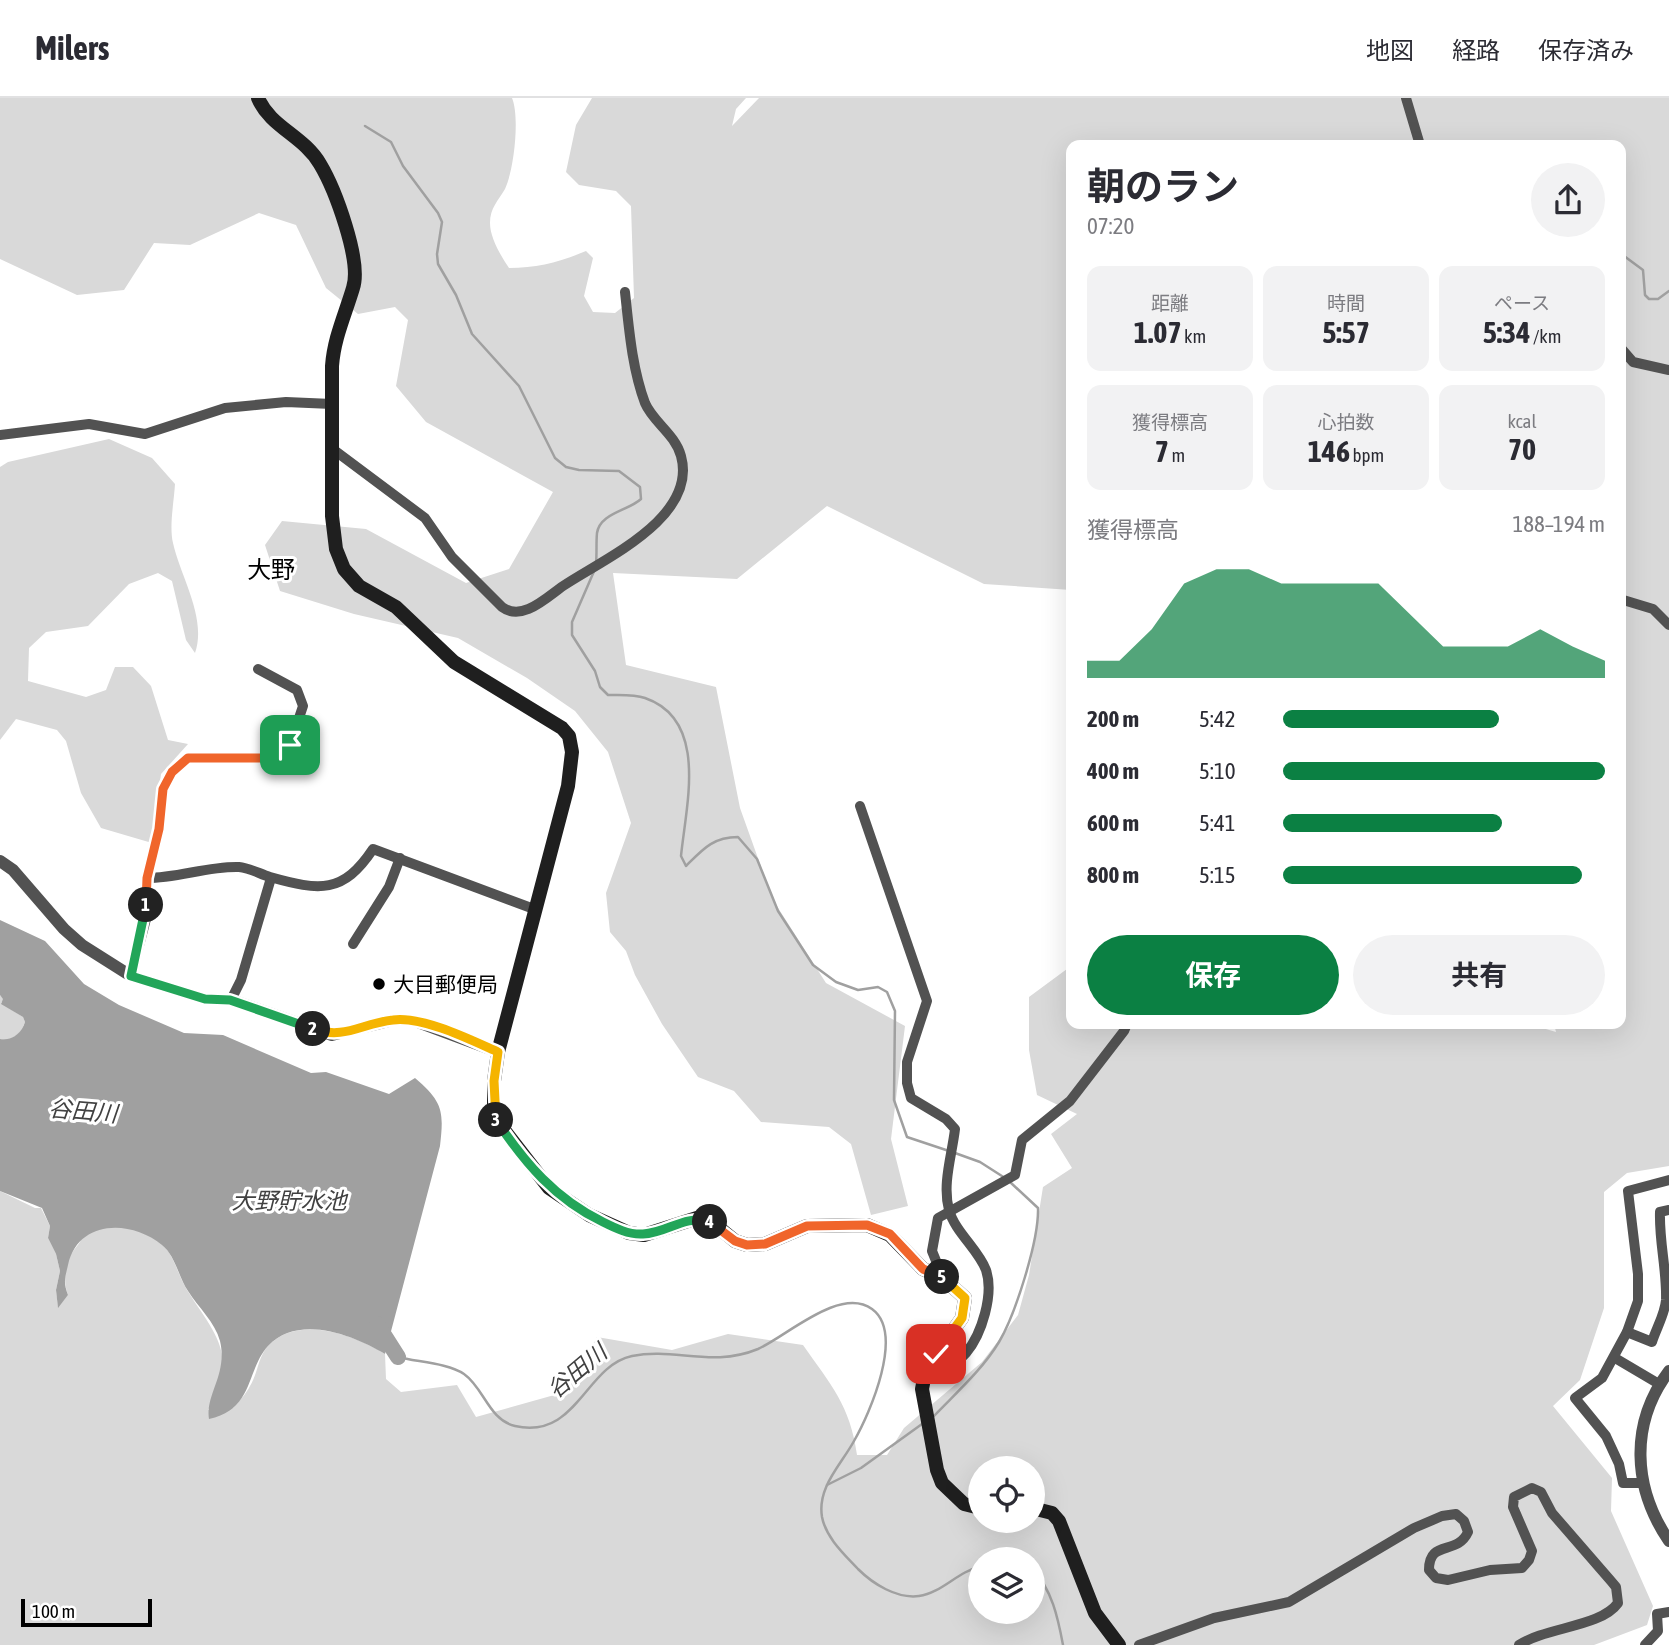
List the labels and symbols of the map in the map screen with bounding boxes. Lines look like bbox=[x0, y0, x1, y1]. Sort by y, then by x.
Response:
district label: 大野 bbox=[247, 556, 295, 583]
pin bbox=[260, 715, 320, 775]
pin: 1 bbox=[128, 888, 164, 922]
place label: 大目郵便局 bbox=[393, 972, 498, 996]
marker: 大目郵便局 bbox=[371, 976, 387, 992]
pin: 2 bbox=[296, 1012, 330, 1046]
water label: 谷田川 bbox=[47, 1095, 121, 1127]
pin: 3 bbox=[478, 1102, 514, 1138]
water label: 大野貯水池 bbox=[232, 1188, 349, 1214]
pin: 4 bbox=[692, 1204, 728, 1240]
pin: 5 bbox=[925, 1260, 960, 1294]
pin bbox=[906, 1324, 966, 1384]
water label: 谷田川 bbox=[542, 1337, 614, 1403]
scale bar bbox=[21, 1596, 152, 1628]

